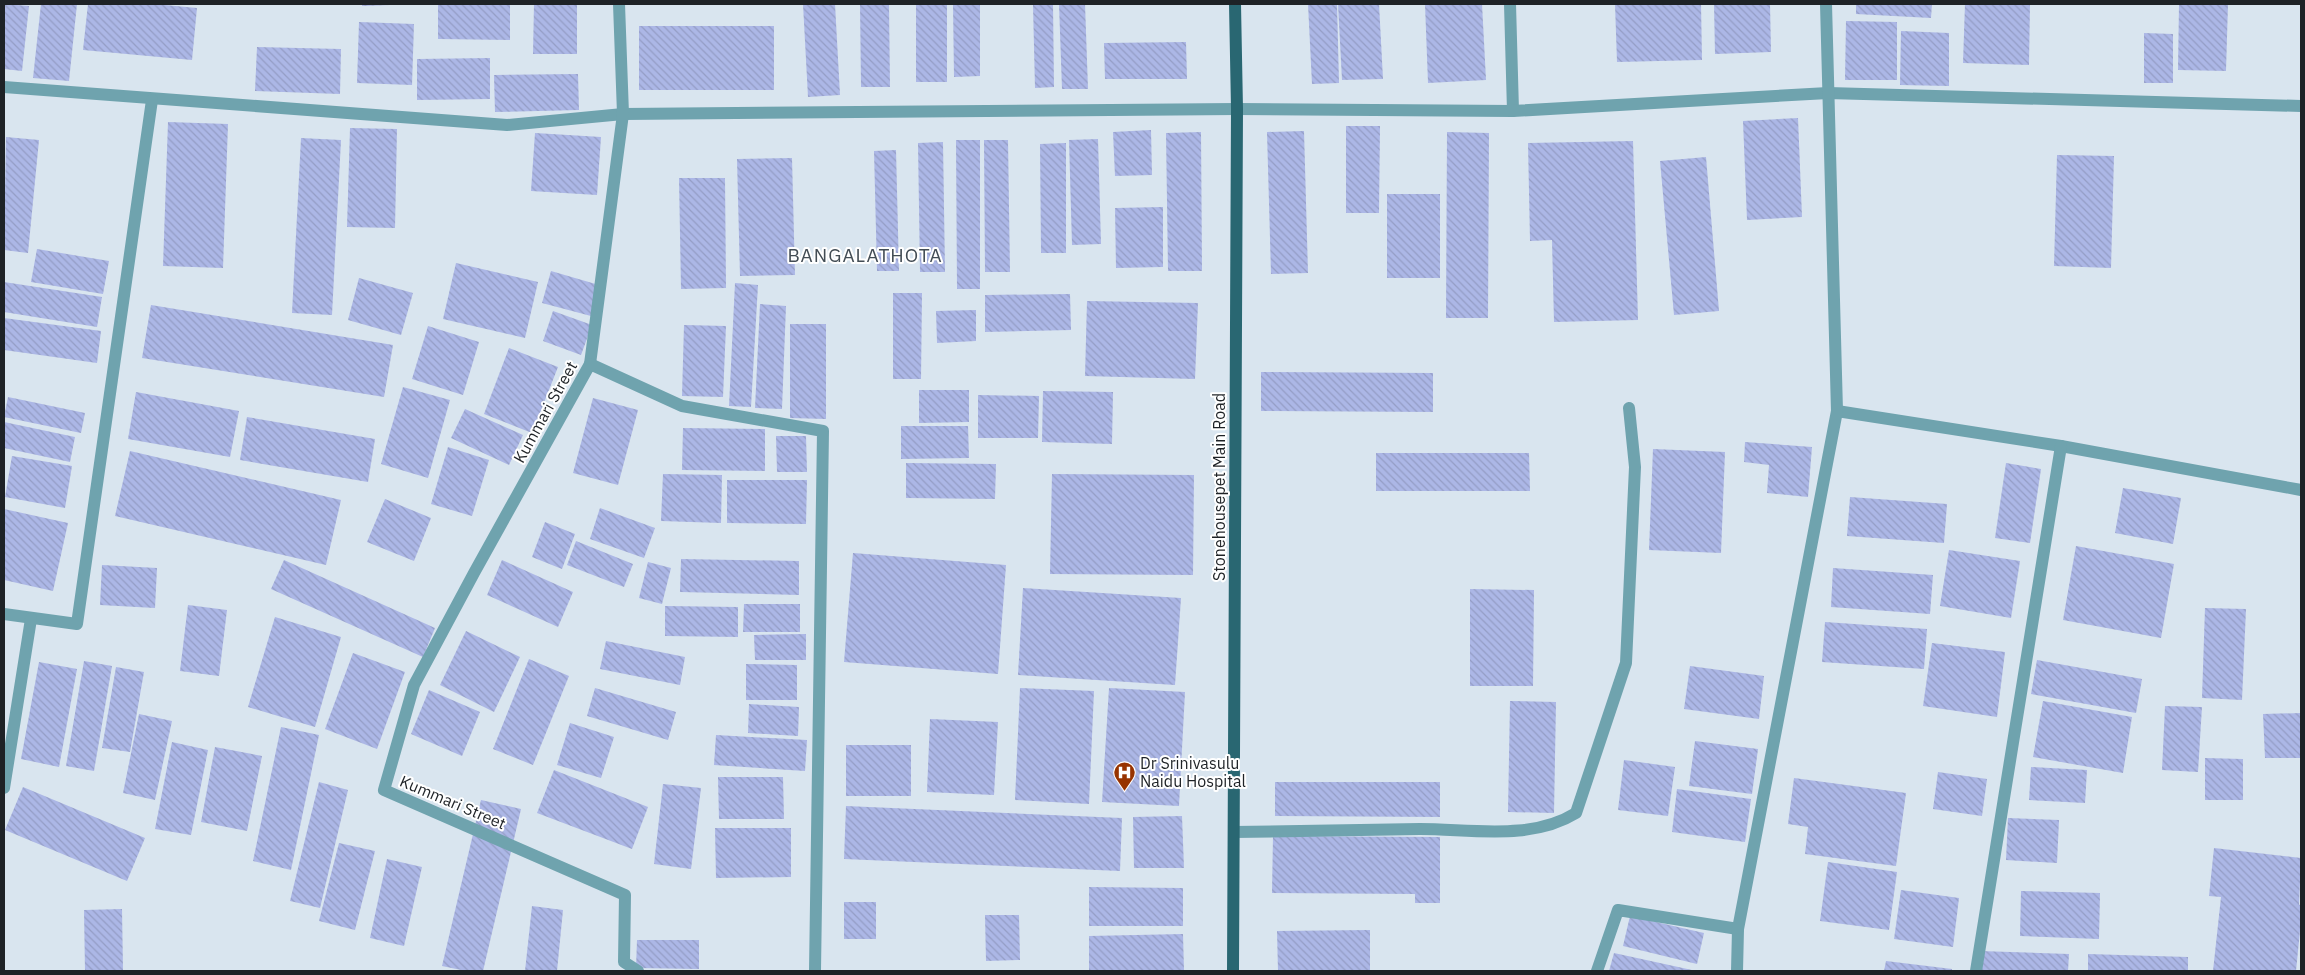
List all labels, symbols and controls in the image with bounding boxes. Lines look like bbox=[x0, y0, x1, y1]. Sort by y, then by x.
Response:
district label: BANGALATHOTA bbox=[787, 243, 943, 267]
street label: Kummari Street bbox=[509, 358, 581, 466]
street label: Stonehousepet Main Road bbox=[1209, 393, 1229, 581]
place label: Dr Srinivasulu Naidu Hospital bbox=[1140, 753, 1246, 791]
hospital icon: Dr Srinivasulu Naidu Hospital bbox=[1112, 760, 1136, 791]
street label: Kummari Street bbox=[397, 771, 509, 833]

